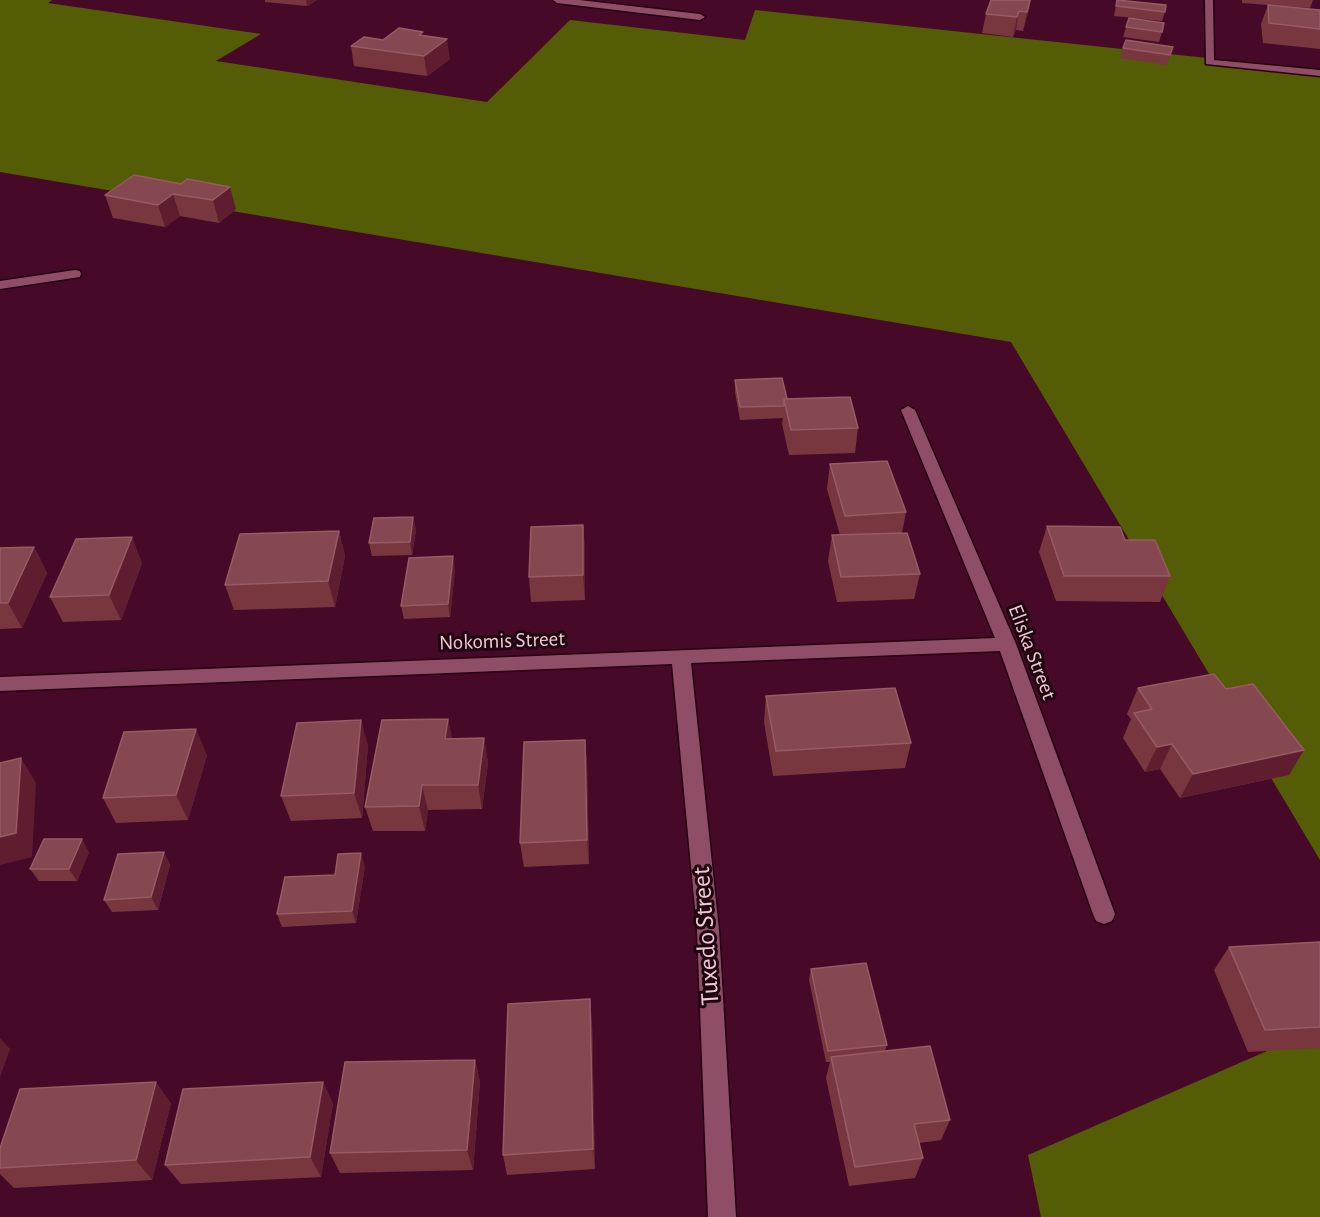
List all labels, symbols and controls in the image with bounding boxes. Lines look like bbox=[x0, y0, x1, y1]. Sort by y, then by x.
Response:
street label: Eliska Street bbox=[1002, 601, 1062, 703]
street label: Nokomis Street bbox=[439, 626, 565, 656]
street label: Tuxedo Street bbox=[686, 866, 726, 1006]

